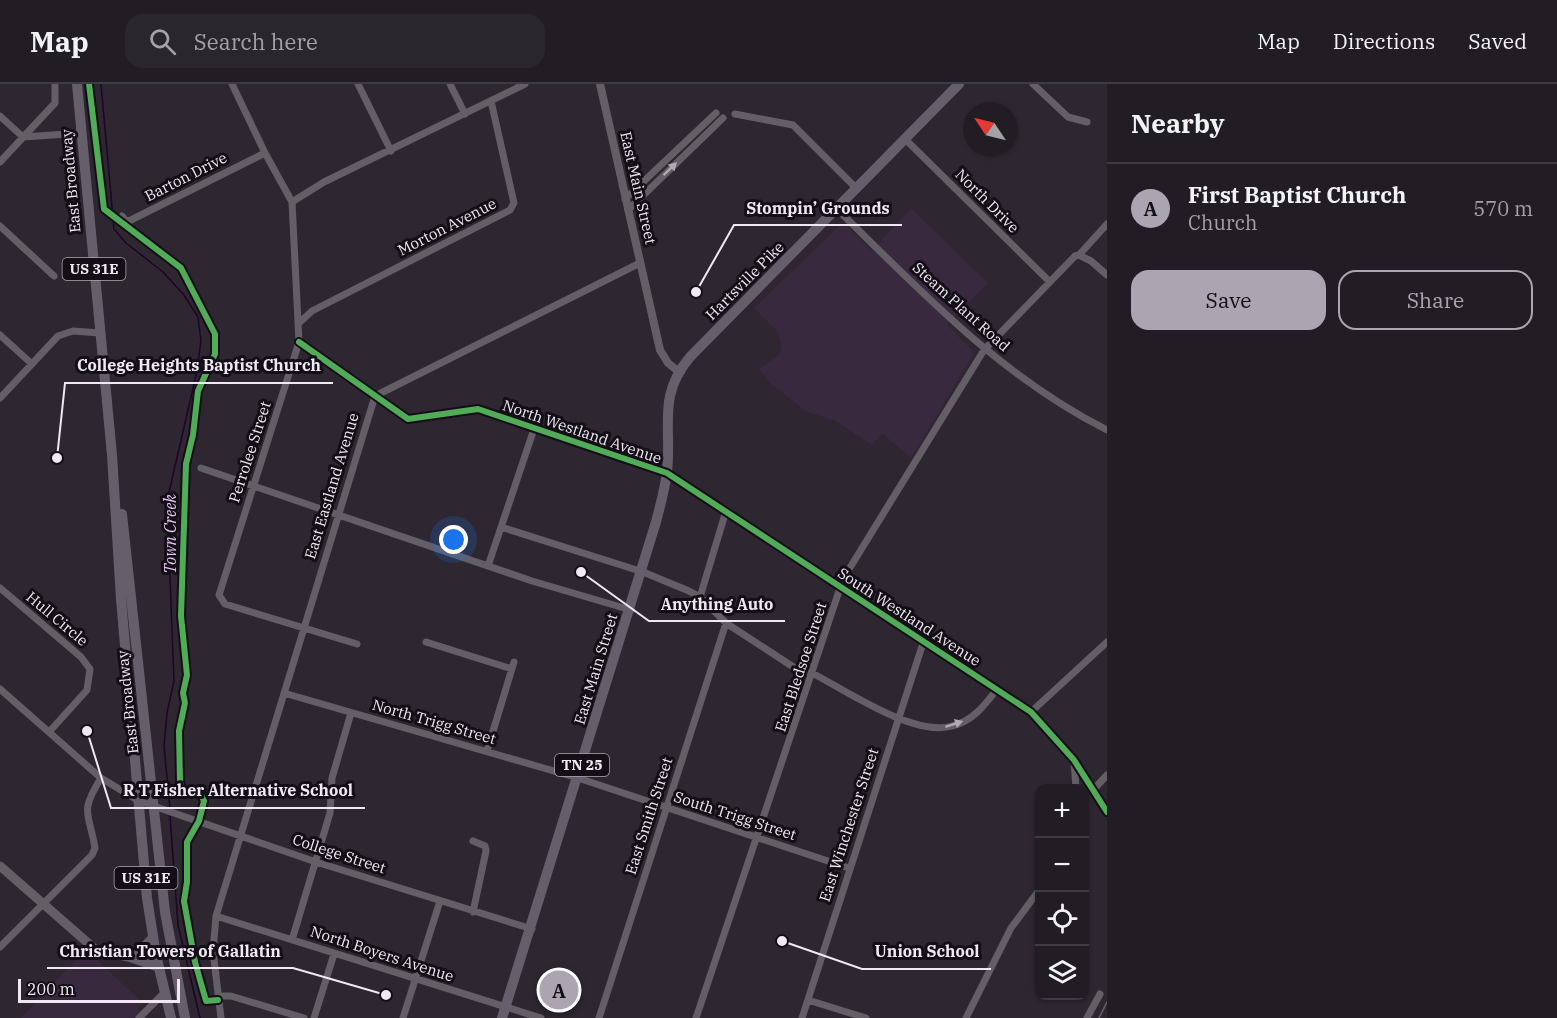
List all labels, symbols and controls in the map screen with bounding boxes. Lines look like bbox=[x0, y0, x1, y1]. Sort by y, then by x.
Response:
search box bbox=[125, 14, 545, 68]
text: Map bbox=[30, 23, 89, 60]
icon: search bbox=[146, 25, 179, 58]
text: Search here bbox=[194, 27, 318, 56]
text: Map bbox=[1257, 27, 1300, 55]
text: Directions bbox=[1333, 27, 1435, 55]
text: Saved bbox=[1468, 27, 1527, 55]
north arrow bbox=[963, 102, 1017, 156]
text: Nearby bbox=[1131, 106, 1225, 140]
street label: East Broadway bbox=[57, 128, 84, 234]
street label: East Main Street bbox=[616, 130, 661, 246]
street label: Barton Drive bbox=[141, 148, 230, 205]
one-way arrow bbox=[663, 163, 677, 177]
street label: North Drive bbox=[951, 165, 1023, 237]
text: First Baptist Church bbox=[1188, 180, 1406, 209]
callout: Stompin’ Grounds bbox=[734, 191, 902, 225]
street label: Morton Avenue bbox=[394, 194, 499, 260]
text: A bbox=[1144, 195, 1157, 222]
text: 570 m bbox=[1473, 195, 1533, 222]
text: Stompin’ Grounds bbox=[746, 198, 890, 218]
text: Church bbox=[1188, 209, 1258, 236]
street label: Hartsville Pike bbox=[701, 237, 788, 324]
road number: US 31E bbox=[62, 258, 125, 280]
street label: Steam Plant Road bbox=[909, 258, 1014, 355]
button: Save bbox=[1131, 270, 1326, 330]
button: Share bbox=[1338, 270, 1533, 330]
callout: College Heights Baptist Church bbox=[65, 349, 333, 383]
text: College Heights Baptist Church bbox=[77, 355, 321, 375]
street label: North Westland Avenue bbox=[500, 395, 664, 468]
street label: Perrolee Street bbox=[224, 399, 275, 505]
street label: East Eastland Avenue bbox=[300, 411, 363, 561]
water label: Town Creek bbox=[160, 494, 180, 574]
your location bbox=[439, 525, 468, 554]
street label: South Westland Avenue bbox=[834, 563, 984, 670]
street label: Hull Circle bbox=[23, 587, 92, 650]
callout: Anything Auto bbox=[649, 587, 785, 621]
text: Anything Auto bbox=[661, 594, 773, 614]
street label: East Bledsoe Street bbox=[771, 600, 830, 734]
street label: East Main Street bbox=[570, 611, 621, 727]
street label: East Broadway bbox=[113, 649, 142, 755]
street label: North Trigg Street bbox=[370, 695, 498, 748]
one-way arrow bbox=[945, 719, 963, 729]
street label: East Winchester Street bbox=[815, 746, 882, 904]
road number: TN 25 bbox=[555, 754, 609, 776]
street label: East Smith Street bbox=[621, 755, 676, 877]
callout: R T Fisher Alternative School bbox=[111, 774, 365, 808]
text: R T Fisher Alternative School bbox=[123, 780, 353, 800]
map controls bbox=[1035, 784, 1089, 1000]
button: + bbox=[1035, 784, 1089, 838]
street label: South Trigg Street bbox=[672, 787, 799, 844]
street label: College Street bbox=[290, 830, 388, 878]
button: − bbox=[1035, 838, 1089, 892]
road number: US 31E bbox=[114, 867, 178, 889]
button: locate bbox=[1035, 892, 1089, 946]
street label: North Boyers Avenue bbox=[308, 921, 456, 986]
callout: Christian Towers of Gallatin bbox=[47, 934, 293, 968]
callout: Union School bbox=[862, 935, 991, 969]
text: Christian Towers of Gallatin bbox=[59, 941, 281, 961]
text: Union School bbox=[875, 941, 979, 961]
button: layers bbox=[1035, 946, 1089, 1000]
pin: A bbox=[540, 968, 578, 1012]
scale bar bbox=[18, 976, 180, 1004]
text: 200 m bbox=[27, 979, 75, 999]

